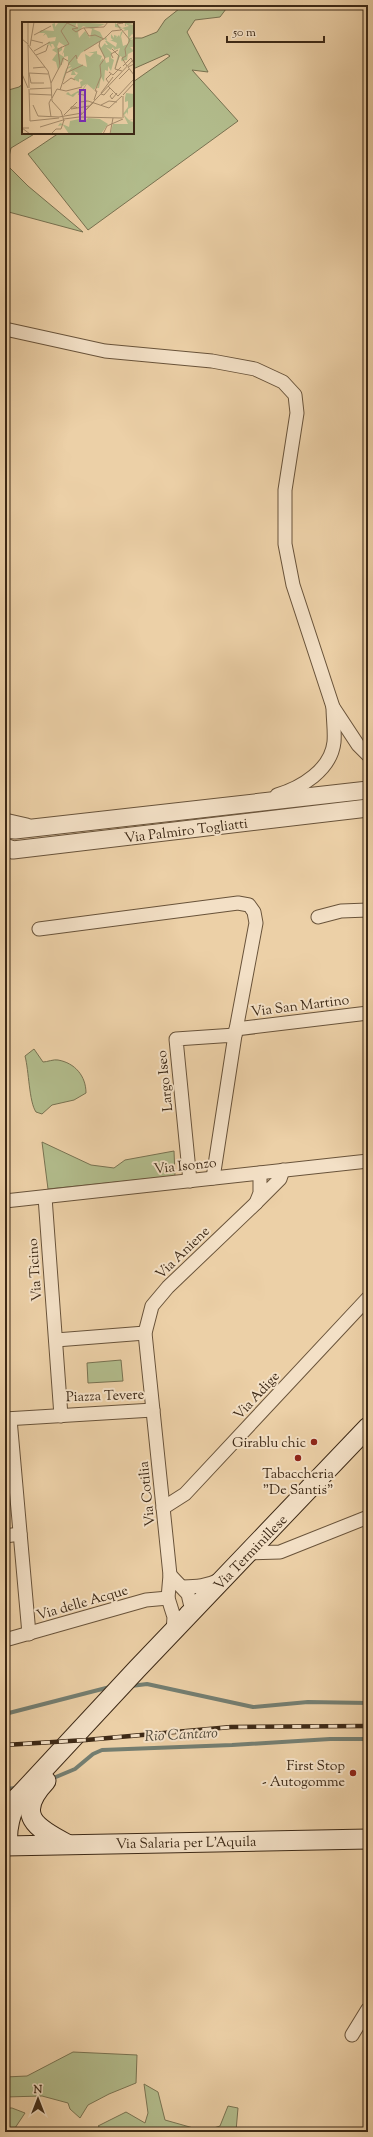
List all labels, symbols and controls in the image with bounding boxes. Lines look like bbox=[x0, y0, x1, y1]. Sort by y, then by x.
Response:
scale bar bbox=[227, 18, 324, 44]
inset map bbox=[22, 22, 134, 134]
text: 50 m bbox=[232, 24, 256, 42]
street label: Via Palmiro Togliatti bbox=[123, 814, 249, 849]
street label: Via San Martino bbox=[250, 991, 351, 1023]
street label: Largo Iseo bbox=[153, 1049, 179, 1112]
street label: Via Isonzo bbox=[153, 1154, 218, 1180]
street label: Via Aniene bbox=[152, 1222, 215, 1284]
street label: Via Ticino bbox=[24, 1237, 48, 1302]
street label: Via Adige bbox=[230, 1368, 285, 1425]
street label: Piazza Tevere bbox=[66, 1386, 145, 1408]
place label: Girablu chic bbox=[232, 1434, 306, 1454]
marker: Girablu chic bbox=[309, 1437, 319, 1447]
marker: Tabaccheria "De Santis" bbox=[293, 1453, 303, 1463]
street label: Via Cotilia bbox=[135, 1460, 161, 1527]
place label: Tabaccheria "De Santis" bbox=[262, 1465, 334, 1501]
street label: Via Terminillese bbox=[210, 1511, 293, 1596]
street label: Via delle Acque bbox=[34, 1581, 131, 1627]
water label: Rio Cantaro bbox=[144, 1723, 219, 1748]
place label: First Stop - Autogomme bbox=[262, 1757, 345, 1793]
marker: First Stop - Autogomme bbox=[348, 1768, 358, 1778]
street label: Via Salaria per L'Aquila bbox=[115, 1833, 257, 1855]
north arrow bbox=[18, 2079, 58, 2119]
text: N bbox=[33, 2082, 43, 2098]

